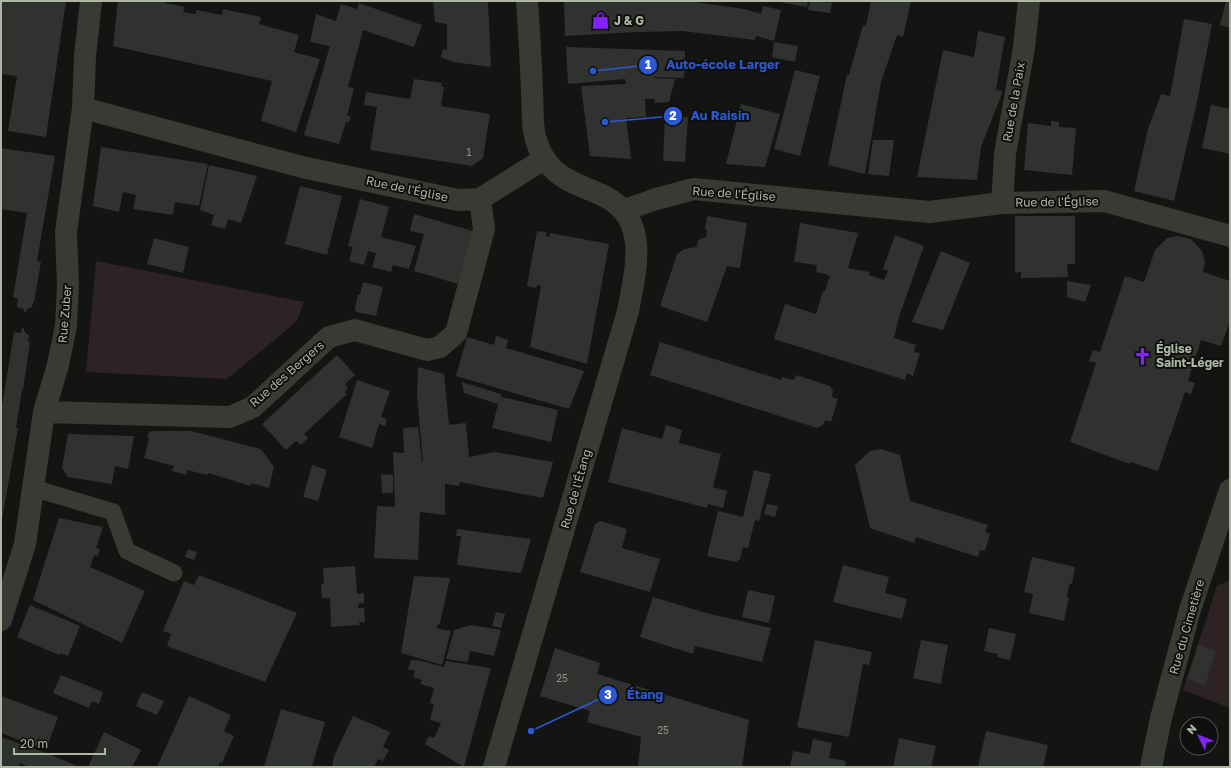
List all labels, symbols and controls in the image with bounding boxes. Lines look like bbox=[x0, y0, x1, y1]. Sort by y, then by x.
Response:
shop icon: J & G bbox=[591, 11, 611, 31]
place label: J & G bbox=[614, 13, 644, 28]
callout: Auto-école Larger bbox=[638, 52, 788, 77]
text: Auto-école Larger bbox=[666, 56, 780, 72]
text: 1 bbox=[645, 57, 651, 72]
street label: Rue de la Paix bbox=[999, 61, 1028, 143]
callout: Au Raisin bbox=[663, 103, 758, 128]
text: Au Raisin bbox=[691, 107, 749, 123]
text: 2 bbox=[669, 108, 677, 123]
house number: 1 bbox=[467, 146, 472, 158]
street label: Rue de l'Église bbox=[365, 173, 450, 205]
street label: Rue de l'Église bbox=[692, 183, 776, 204]
street label: Rue de l'Église bbox=[1015, 193, 1099, 210]
street label: Rue Zuber bbox=[54, 284, 75, 344]
street label: Rue des Bergers bbox=[246, 337, 327, 410]
place label: Église Saint-Léger bbox=[1156, 341, 1224, 370]
church icon: Église Saint-Léger bbox=[1133, 346, 1153, 366]
street label: Rue de l'Étang bbox=[557, 447, 594, 530]
street label: Rue du Cimetière bbox=[1166, 578, 1207, 676]
house number: 25 bbox=[556, 672, 568, 684]
callout: Étang bbox=[598, 682, 671, 707]
text: Étang bbox=[627, 686, 663, 702]
text: 3 bbox=[604, 687, 612, 702]
north arrow bbox=[1179, 716, 1219, 756]
text: N bbox=[1184, 721, 1199, 736]
house number: 25 bbox=[657, 724, 669, 736]
scale bar bbox=[14, 730, 105, 756]
text: 20 m bbox=[20, 736, 48, 751]

